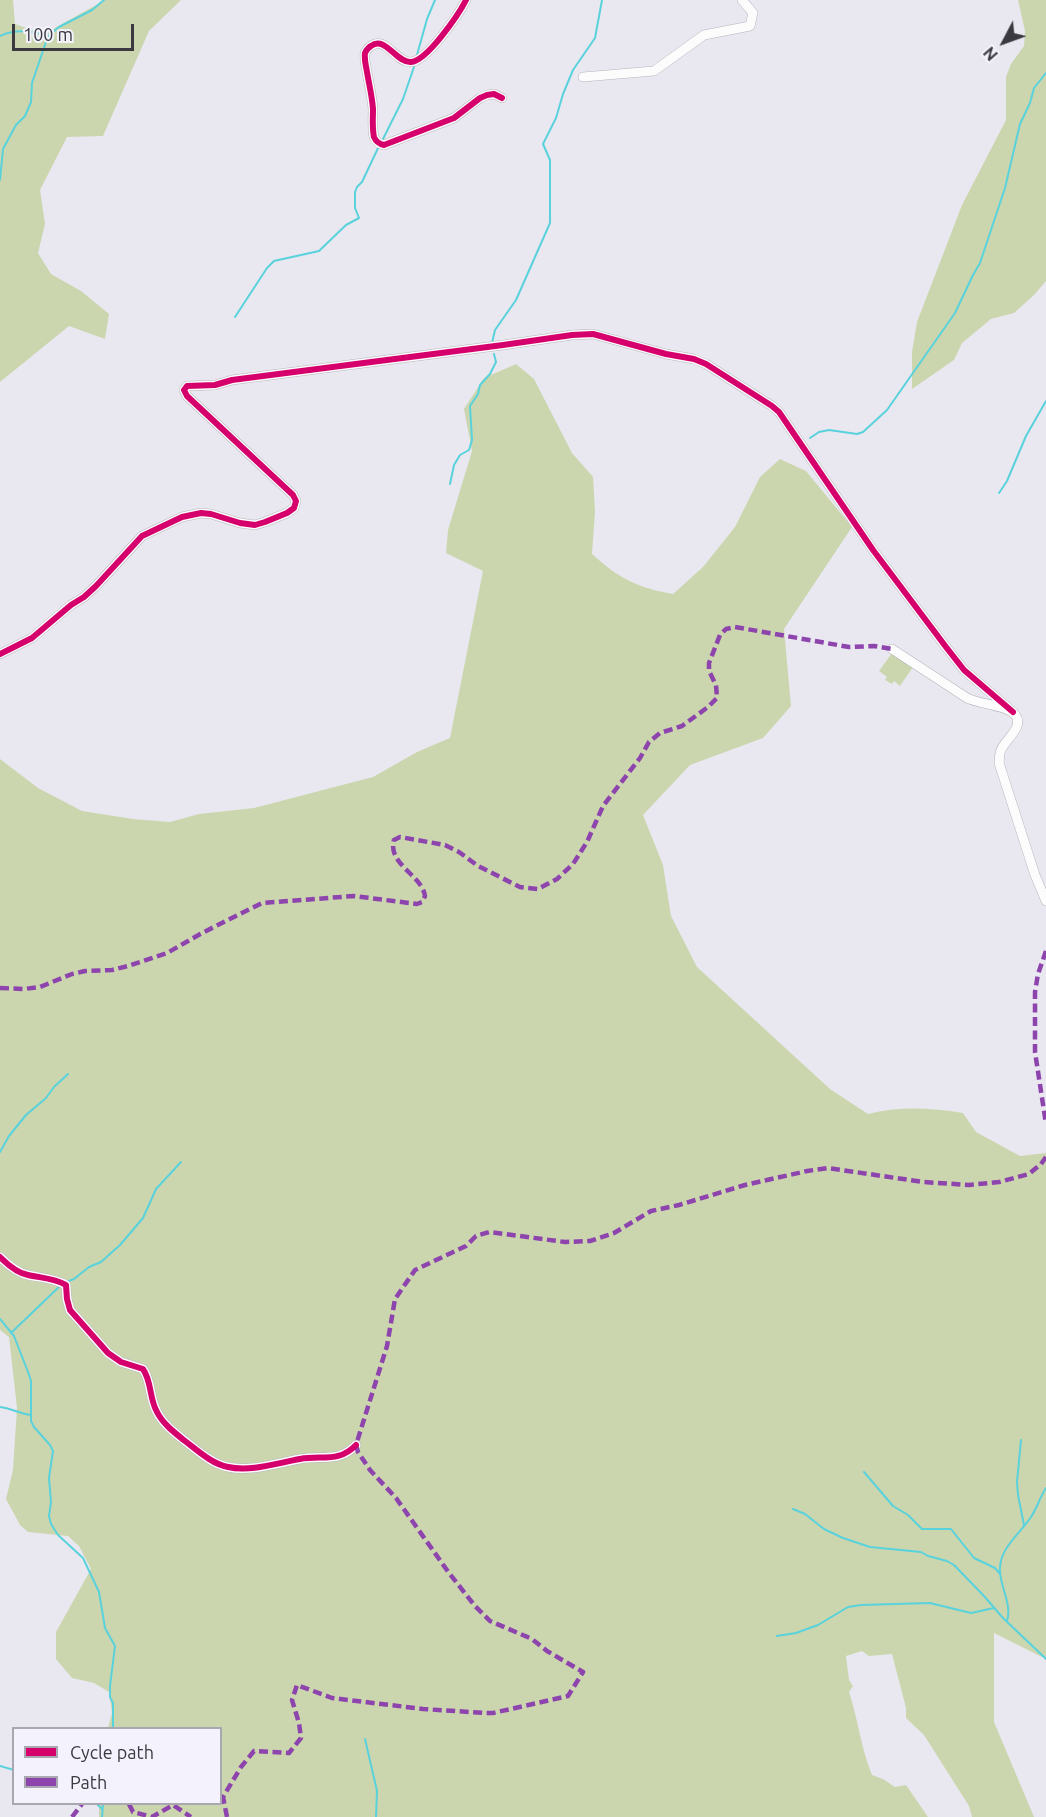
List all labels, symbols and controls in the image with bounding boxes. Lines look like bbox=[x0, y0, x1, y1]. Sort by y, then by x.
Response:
scale bar bbox=[15, 12, 136, 50]
north arrow bbox=[974, 12, 1034, 72]
text: 100 m bbox=[23, 24, 73, 44]
text: N bbox=[980, 43, 1001, 64]
legend bbox=[12, 1727, 222, 1805]
text: Cycle path bbox=[70, 1742, 154, 1762]
text: Path bbox=[70, 1772, 107, 1792]

